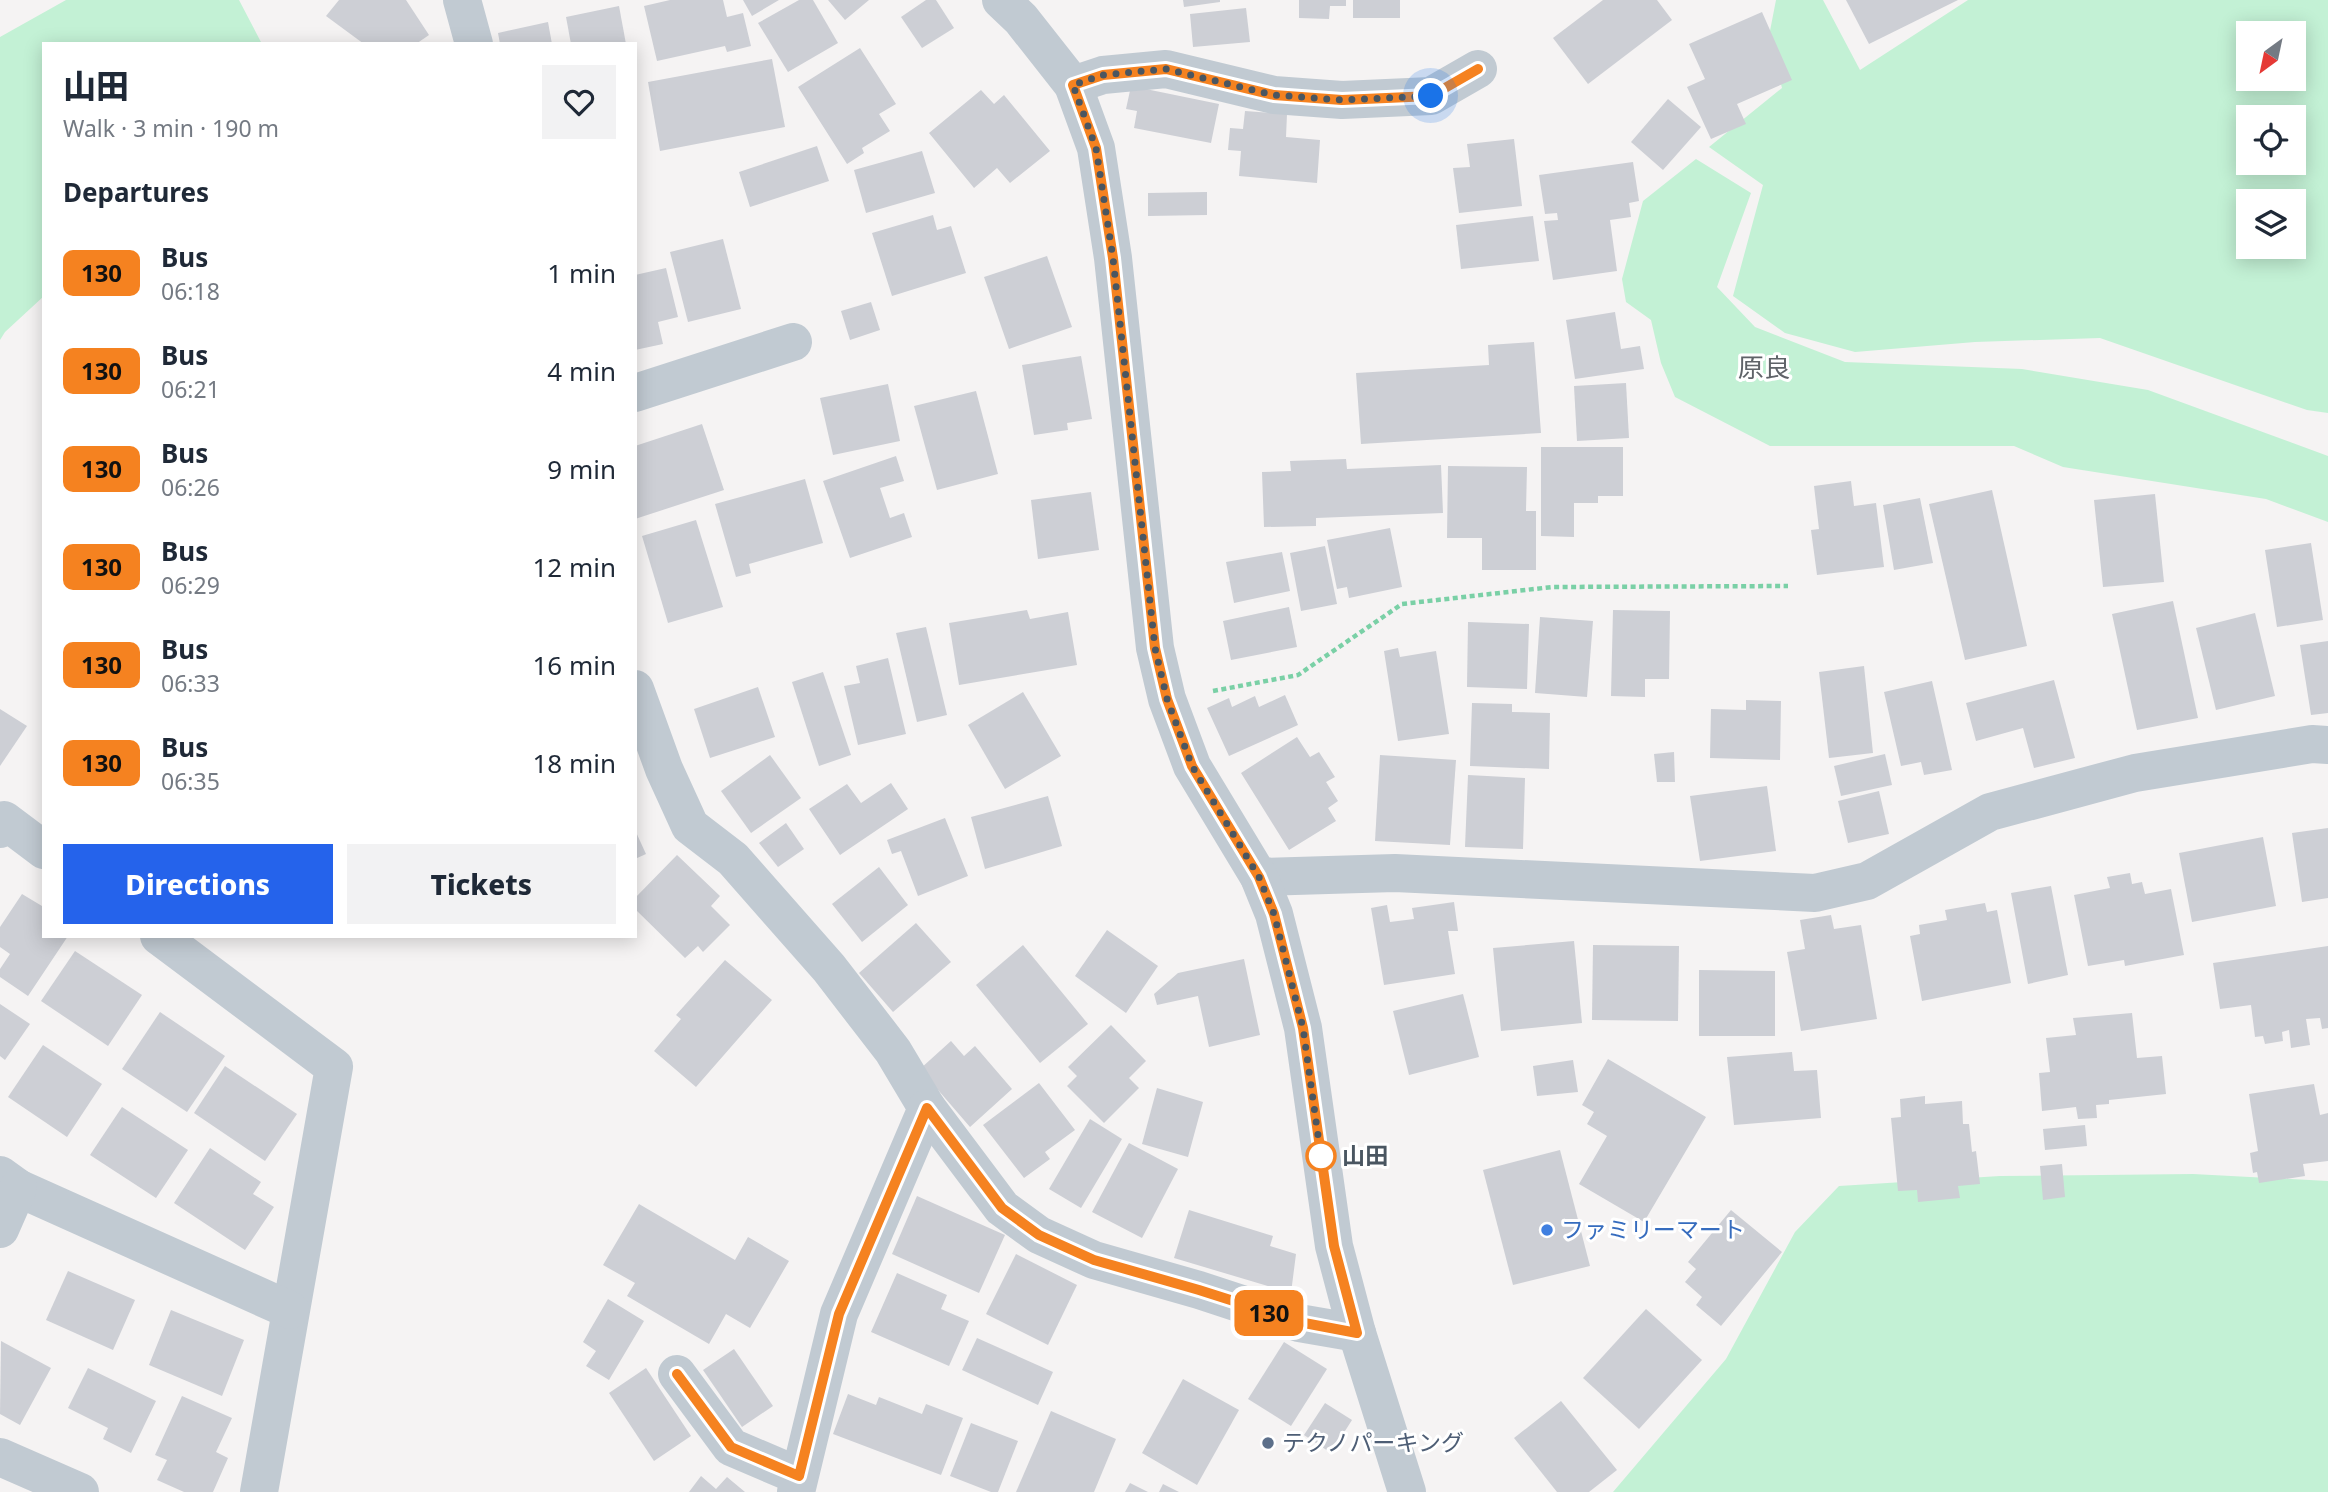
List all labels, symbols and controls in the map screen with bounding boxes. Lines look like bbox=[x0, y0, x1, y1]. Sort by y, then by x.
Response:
north arrow bbox=[2236, 21, 2306, 91]
map controls bbox=[2236, 21, 2306, 259]
text: 山田 bbox=[63, 63, 129, 108]
button: heart bbox=[542, 65, 616, 139]
your location bbox=[1413, 78, 1448, 113]
button: locate bbox=[2236, 105, 2306, 175]
text: Walk · 3 min · 190 m bbox=[63, 112, 279, 144]
text: Departures bbox=[63, 174, 209, 210]
button: layers bbox=[2236, 189, 2306, 259]
text: Bus bbox=[161, 239, 208, 275]
text: 1 min bbox=[547, 255, 616, 291]
text: 130 bbox=[81, 256, 122, 289]
text: 06:18 bbox=[161, 275, 220, 307]
text: Bus bbox=[161, 337, 208, 373]
district label: 原良 bbox=[1738, 349, 1790, 385]
text: 4 min bbox=[547, 353, 616, 389]
text: 130 bbox=[81, 354, 122, 387]
text: 06:21 bbox=[161, 373, 220, 405]
text: Bus bbox=[161, 435, 208, 471]
text: 9 min bbox=[547, 451, 616, 487]
text: 130 bbox=[81, 452, 122, 485]
text: 06:26 bbox=[161, 471, 220, 503]
text: Bus bbox=[161, 533, 208, 569]
text: 12 min bbox=[532, 549, 616, 585]
text: 130 bbox=[81, 550, 122, 583]
text: 06:29 bbox=[161, 569, 220, 601]
text: Bus bbox=[161, 631, 208, 667]
text: 16 min bbox=[532, 647, 616, 683]
text: 130 bbox=[81, 648, 122, 681]
text: 06:33 bbox=[161, 667, 220, 699]
text: Bus bbox=[161, 729, 208, 765]
text: 18 min bbox=[532, 745, 616, 781]
text: 130 bbox=[81, 746, 122, 779]
text: 06:35 bbox=[161, 765, 220, 797]
button: Directions bbox=[63, 844, 333, 924]
button: Tickets bbox=[347, 844, 616, 924]
place label: 山田 bbox=[1342, 1139, 1388, 1171]
marker: 山田 bbox=[1306, 1141, 1336, 1171]
place label: ファミリーマート bbox=[1561, 1213, 1745, 1245]
marker: ファミリーマート bbox=[1539, 1222, 1555, 1238]
line badge: 130 bbox=[1229, 1290, 1309, 1336]
text: 130 bbox=[1248, 1296, 1290, 1329]
place label: テクノパーキング bbox=[1282, 1426, 1464, 1458]
marker: テクノパーキング bbox=[1260, 1435, 1276, 1451]

